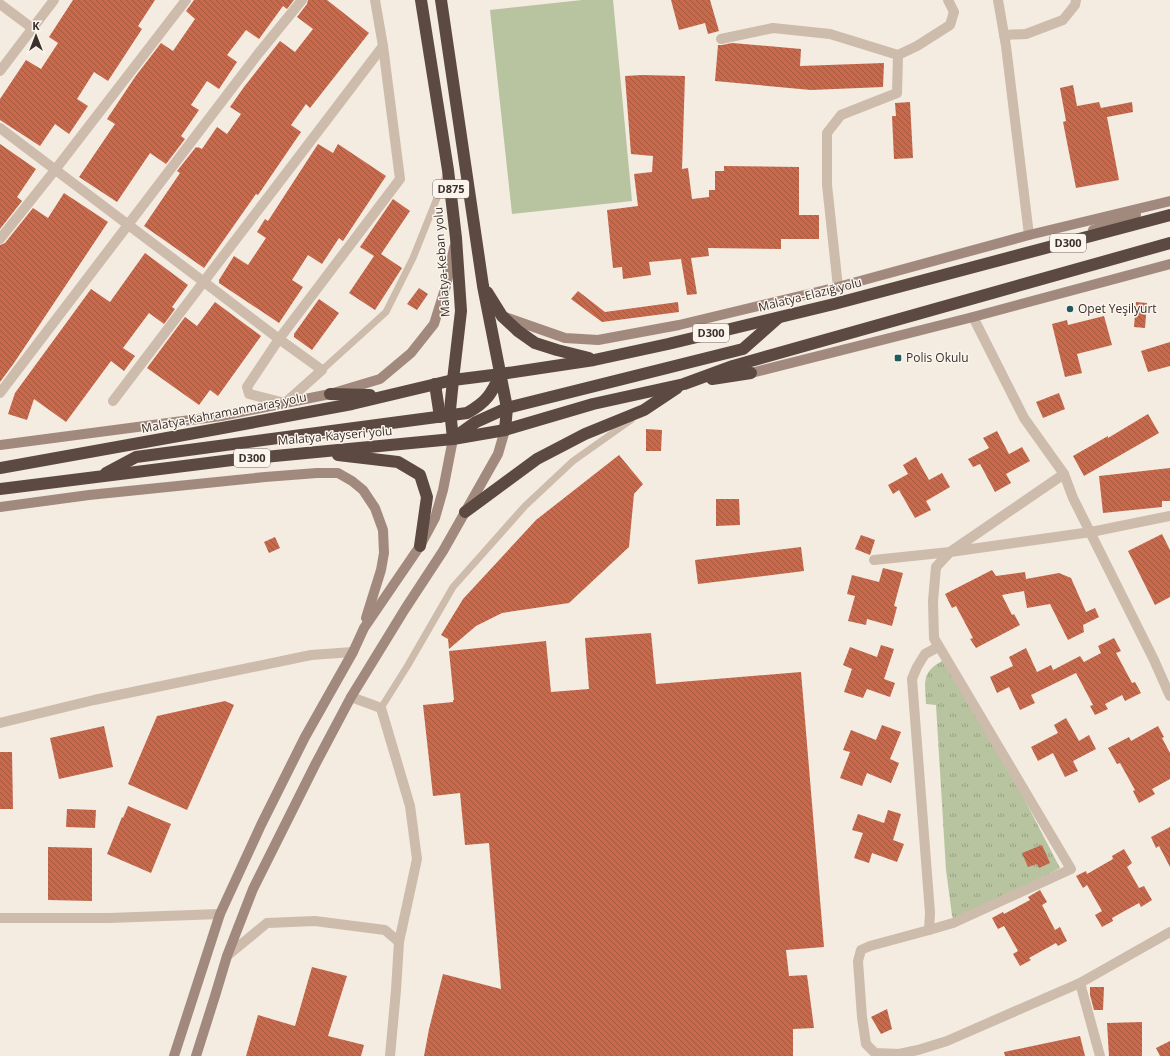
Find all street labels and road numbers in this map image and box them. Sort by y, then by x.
road number: D875 [433,180,469,198]
street label: Malatya-Keban yolu [429,206,454,318]
road number: D300 [1050,234,1086,252]
street label: Malatya-Elazığ yolu [756,273,863,316]
road number: D300 [693,324,729,342]
street label: Malatya-Kahramanmaraş yolu [140,388,308,437]
street label: Malatya-Kayseri yolu [277,422,393,449]
road number: D300 [234,449,270,467]

